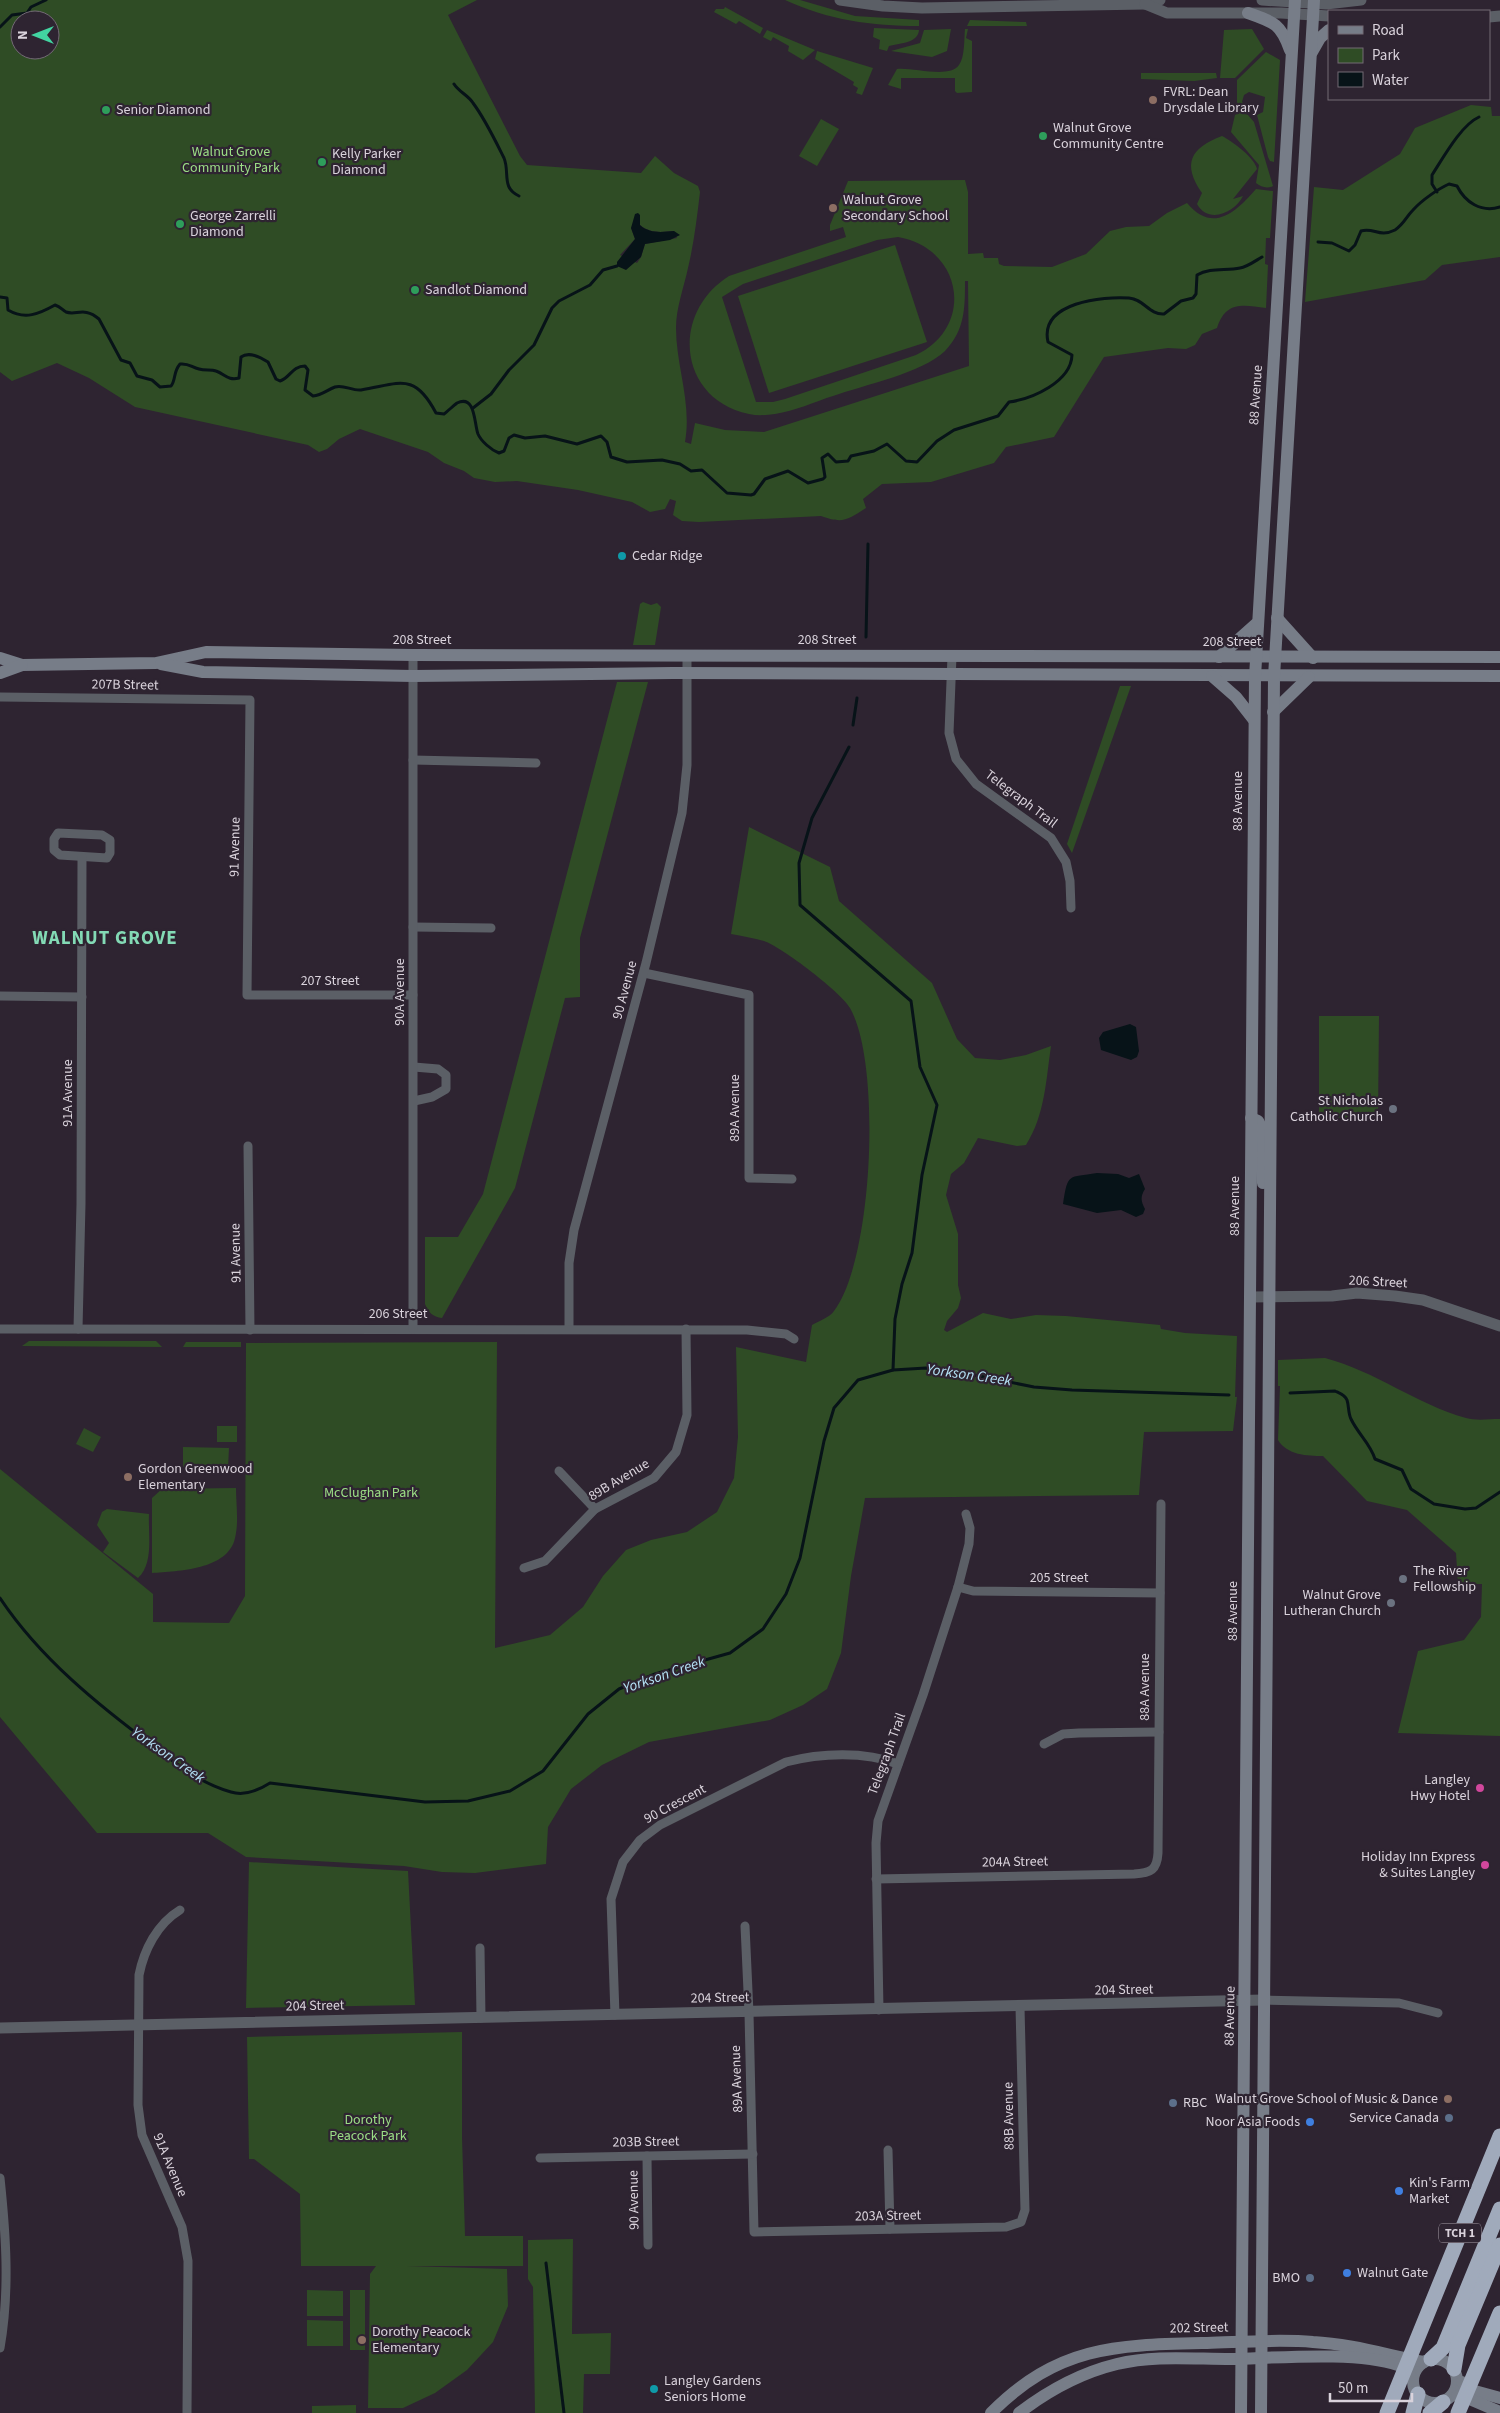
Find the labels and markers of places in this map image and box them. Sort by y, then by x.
place label: FVRL: Dean Drysdale Library [1163,82,1259,118]
marker: FVRL: Dean Drysdale Library [1147,94,1159,106]
place label: Senior Diamond [116,100,211,120]
marker: Senior Diamond [100,104,112,116]
place label: Walnut Grove Community Centre [1053,118,1164,154]
marker: Walnut Grove Community Centre [1037,130,1049,142]
place label: Kelly Parker Diamond [332,144,401,180]
marker: Kelly Parker Diamond [316,156,328,168]
place label: Walnut Grove Secondary School [843,190,949,226]
marker: Walnut Grove Secondary School [827,202,839,214]
place label: George Zarrelli Diamond [190,206,276,242]
marker: George Zarrelli Diamond [174,218,186,230]
place label: Sandlot Diamond [425,280,527,300]
marker: Sandlot Diamond [409,284,421,296]
place label: Cedar Ridge [632,546,702,566]
marker: Cedar Ridge [616,550,628,562]
place label: St Nicholas Catholic Church [1290,1091,1383,1127]
marker: St Nicholas Catholic Church [1387,1103,1399,1115]
place label: Gordon Greenwood Elementary [138,1459,253,1495]
marker: Gordon Greenwood Elementary [122,1471,134,1483]
place label: The River Fellowship [1413,1561,1476,1597]
marker: The River Fellowship [1397,1573,1409,1585]
place label: Walnut Grove Lutheran Church [1283,1585,1381,1621]
marker: Walnut Grove Lutheran Church [1385,1597,1397,1609]
place label: Langley Hwy Hotel [1410,1770,1470,1806]
marker: Langley Hwy Hotel [1474,1782,1486,1794]
place label: Holiday Inn Express & Suites Langley [1361,1847,1475,1883]
marker: Holiday Inn Express & Suites Langley [1479,1859,1491,1871]
place label: Walnut Grove School of Music & Dance [1215,2089,1438,2109]
place label: RBC [1183,2093,1207,2113]
marker: Walnut Grove School of Music & Dance [1442,2093,1454,2105]
marker: RBC [1167,2097,1179,2109]
place label: Service Canada [1349,2108,1439,2128]
place label: Noor Asia Foods [1205,2112,1300,2132]
marker: Service Canada [1443,2112,1455,2124]
marker: Noor Asia Foods [1304,2116,1316,2128]
place label: Kin's Farm Market [1409,2173,1470,2209]
marker: Kin's Farm Market [1393,2185,1405,2197]
place label: Walnut Gate [1357,2263,1428,2283]
marker: Walnut Gate [1341,2267,1353,2279]
place label: BMO [1272,2268,1300,2288]
marker: BMO [1304,2272,1316,2284]
place label: Dorothy Peacock Elementary [372,2322,470,2358]
marker: Dorothy Peacock Elementary [356,2334,368,2346]
place label: Langley Gardens Seniors Home [664,2371,761,2407]
marker: Langley Gardens Seniors Home [648,2383,660,2395]

